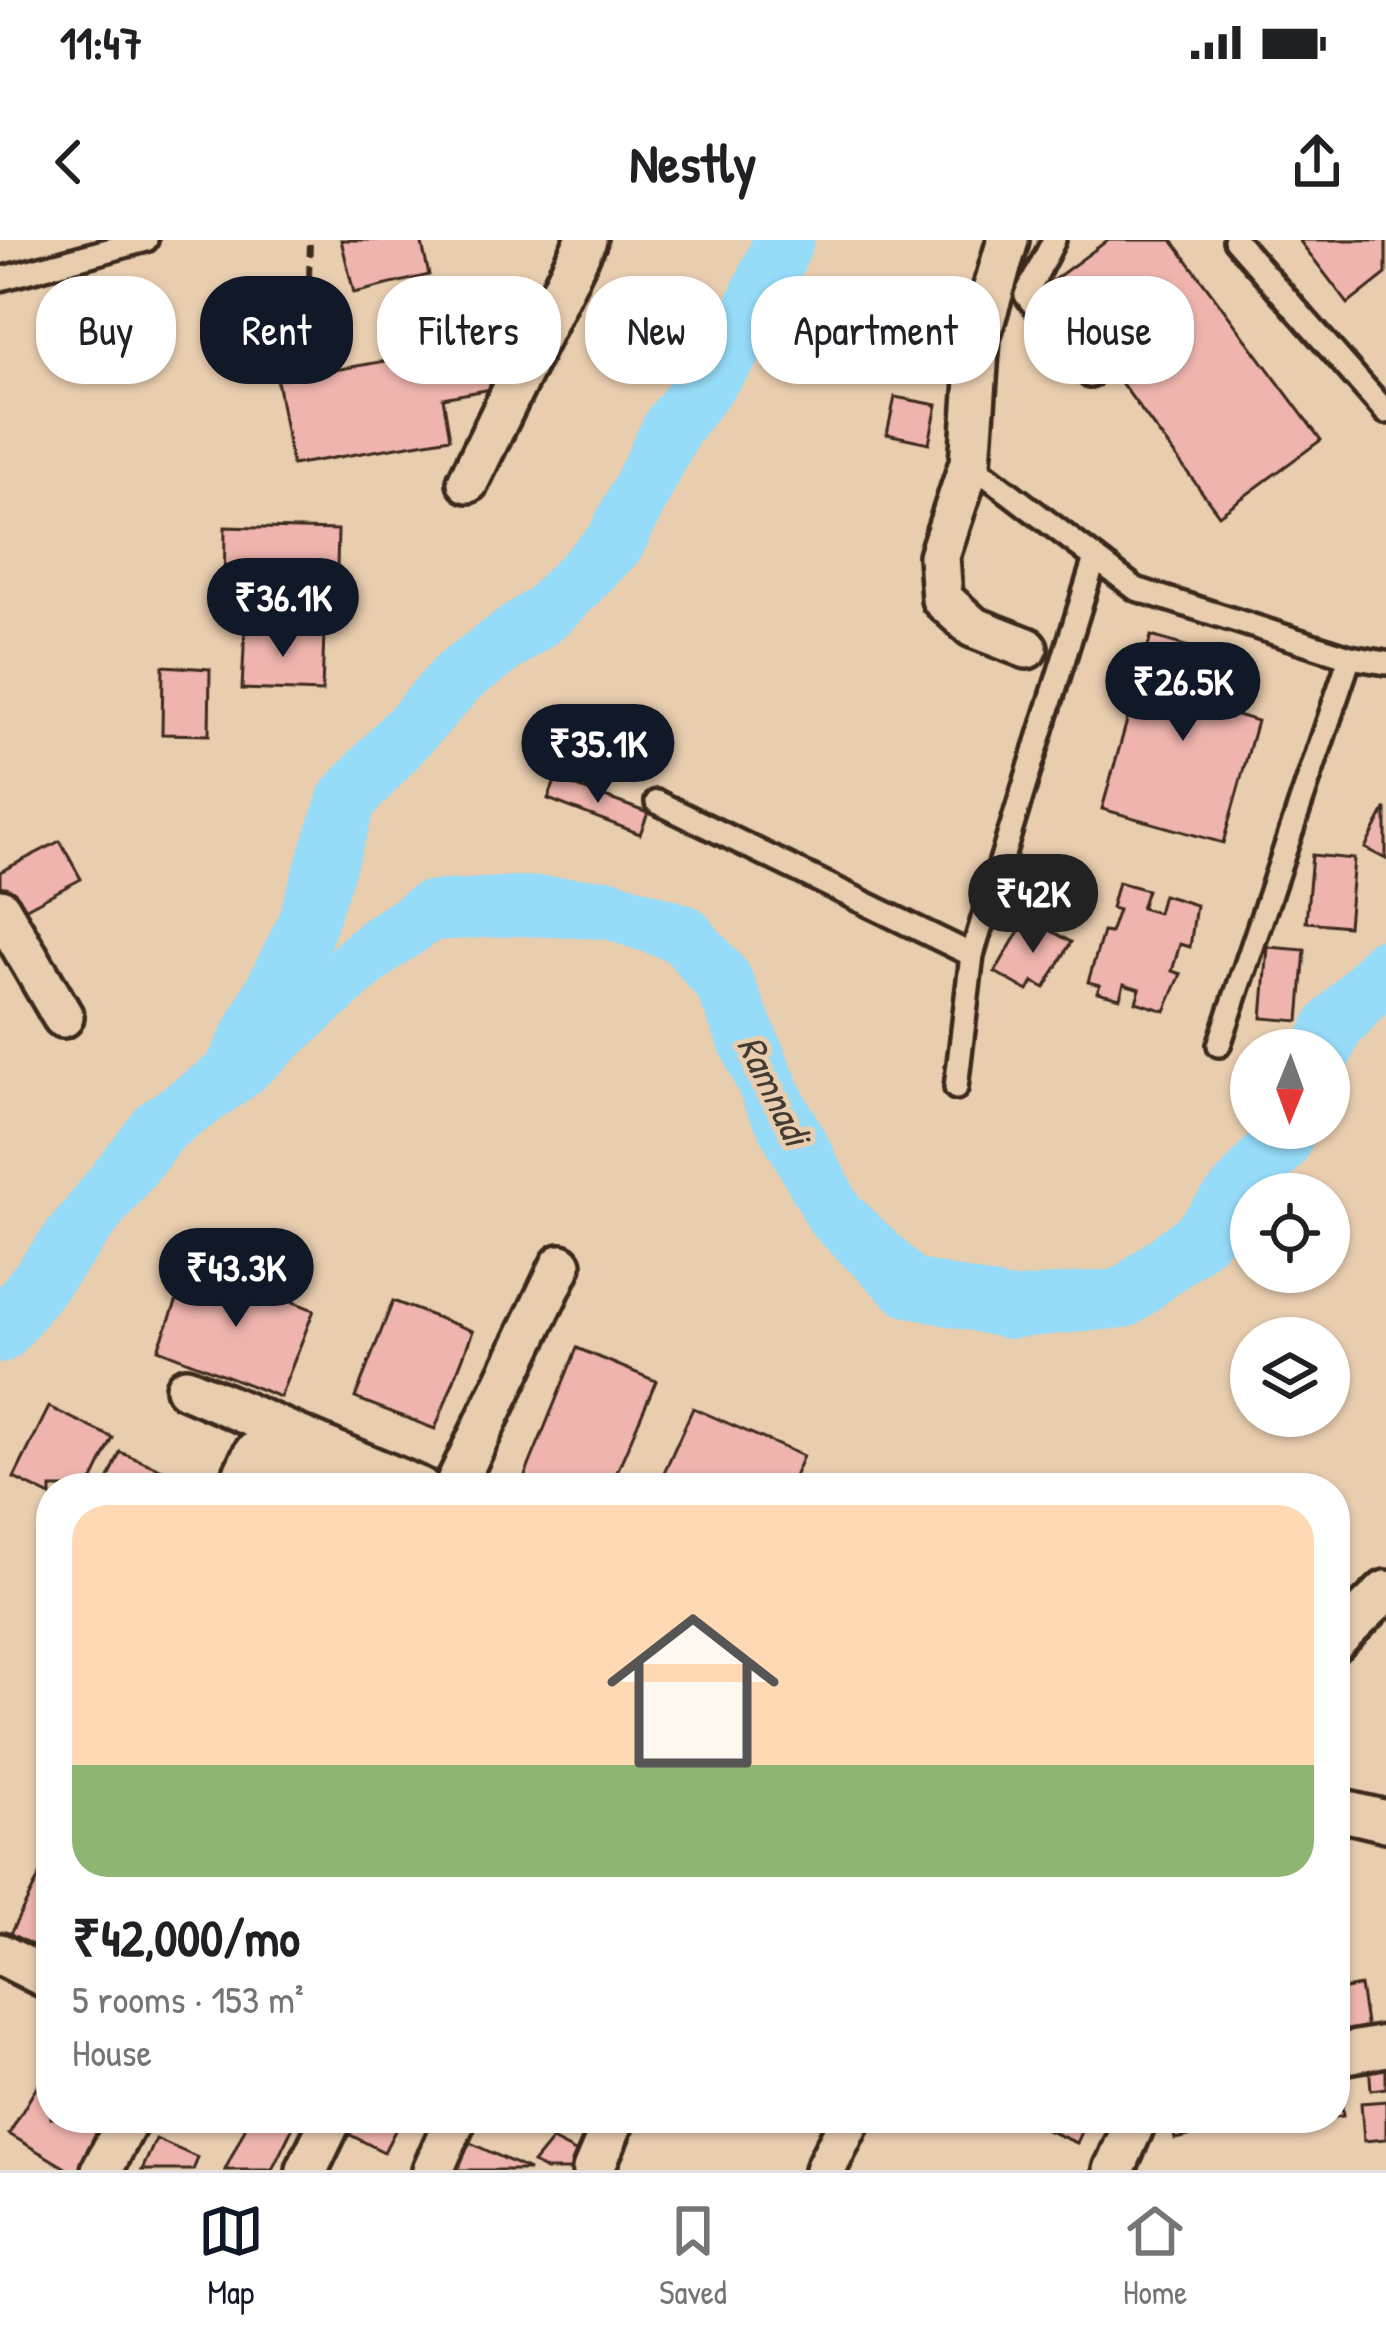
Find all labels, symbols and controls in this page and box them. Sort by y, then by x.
text: 11:47 [60,12,142,73]
text: Nestly [630,126,756,199]
icon: back [36,129,102,195]
icon: share [1284,129,1350,195]
chip: Buy [36,276,176,384]
chip: Rent [200,276,353,384]
chip: Filters [377,276,561,384]
chip: New [585,276,727,384]
chip: Apartment [751,276,1000,384]
chip: House [1024,276,1194,384]
pin: ₹36.1K [185,558,381,660]
text: ₹36.1K [234,570,332,623]
pin: ₹26.5K [1085,642,1281,744]
text: ₹26.5K [1132,654,1234,707]
pin: ₹35.1K [500,704,696,806]
text: ₹35.1K [548,716,648,769]
pin: ₹42K [962,854,1104,956]
text: ₹42K [995,866,1071,919]
water label: Ramnadi [726,1026,826,1157]
north arrow [1230,1029,1350,1149]
map controls [1230,1029,1350,1437]
button: locate [1230,1173,1350,1293]
pin: ₹43.3K [138,1228,334,1330]
text: ₹43.3K [186,1240,286,1293]
button: layers [1230,1317,1350,1437]
icon: home [585,1583,801,1799]
text: ₹42,000/mo [72,1903,300,1972]
text: 5 rooms · 153 m² [72,1972,304,2025]
text: House [72,2025,152,2078]
tab: Map [198,2198,264,2314]
tab: Saved [659,2198,727,2314]
tab: Home [1122,2198,1188,2314]

